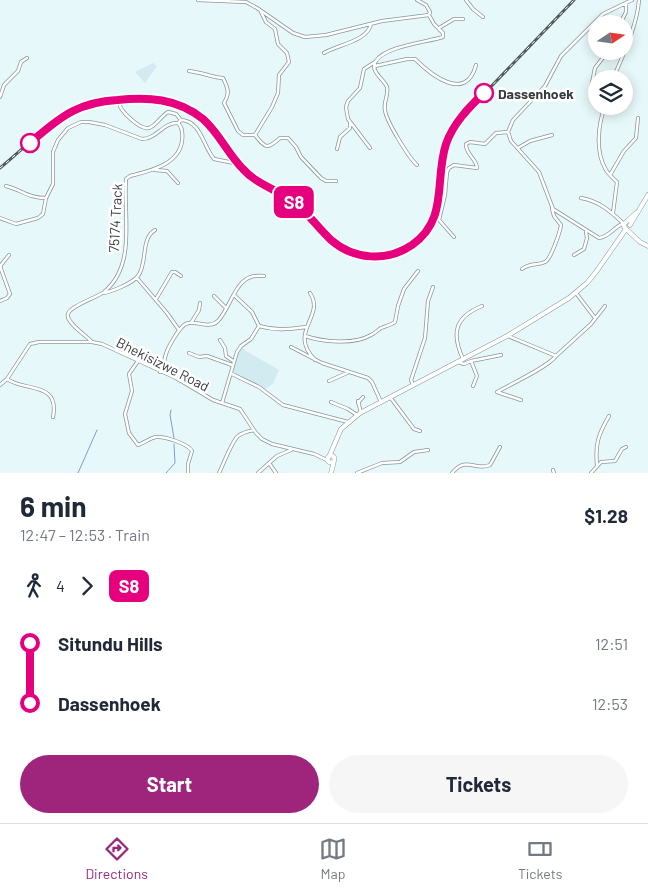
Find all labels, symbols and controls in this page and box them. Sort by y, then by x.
north arrow [588,15,632,60]
map controls [588,15,633,115]
button: layers [588,70,633,115]
marker: Dassenhoek [474,83,494,103]
place label: Dassenhoek [498,85,574,102]
unlabelled marker [20,133,40,153]
street label: 75174 Track [105,183,125,253]
line badge: S8 [272,186,316,218]
text: S8 [284,191,304,213]
street label: Bhekisizwe Road [114,333,212,395]
text: 6 min [20,489,86,523]
text: $1.28 [584,504,628,527]
text: 12:47 – 12:53 · Train [20,525,150,544]
icon: walk [20,572,48,600]
icon: forward [73,572,101,600]
text: S8 [119,575,139,597]
text: 4 [56,576,65,595]
text: Situndu Hills [58,632,163,655]
text: 12:51 [595,634,628,653]
text: Dassenhoek [58,692,161,715]
text: 12:53 [592,694,628,713]
button: Start [20,755,319,813]
button: Tickets [329,755,628,813]
tab: Directions [85,835,148,882]
tab: Map [319,835,347,882]
tab: Tickets [518,835,563,882]

